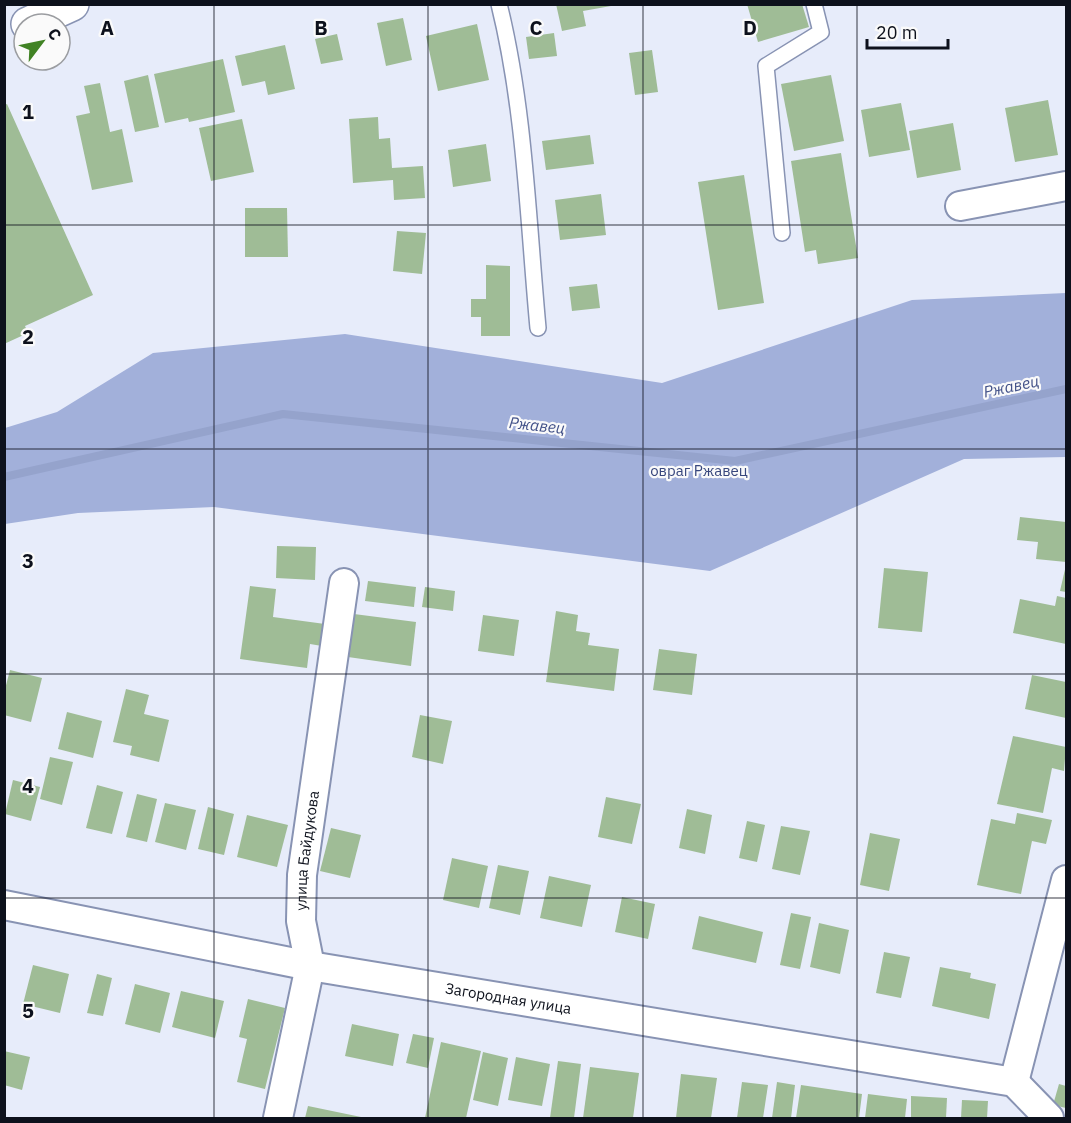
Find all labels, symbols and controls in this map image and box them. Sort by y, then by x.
north arrow [12,12,72,72]
scale bar [867,12,948,50]
text: A [100,14,114,41]
text: B [314,14,328,41]
text: C [529,14,543,41]
text: D [743,14,757,41]
text: 20 m [876,21,918,44]
text: С [43,24,66,44]
text: 1 [22,98,34,125]
text: 2 [22,323,34,350]
water label: Ржавец [981,370,1041,402]
water label: Ржавец [508,412,566,438]
park label: овраг Ржавец [650,461,748,480]
text: 3 [22,547,34,574]
text: 4 [22,772,34,799]
street label: улица Байдукова [291,789,323,911]
street label: Загородная улица [444,978,573,1018]
text: 5 [22,997,34,1024]

